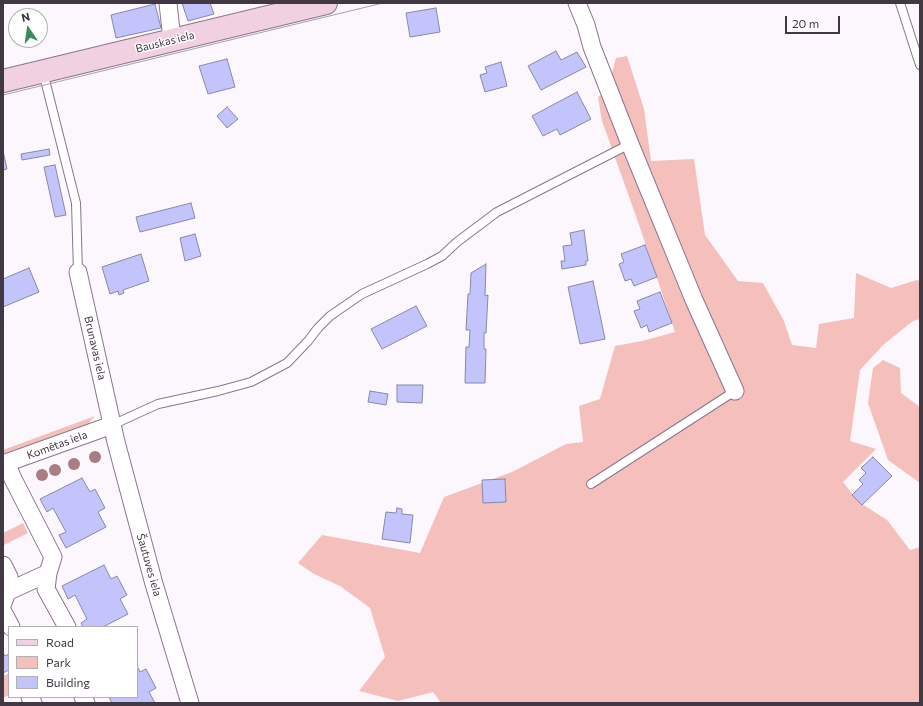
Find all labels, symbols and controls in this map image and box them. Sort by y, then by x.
north arrow [8,8,48,48]
scale bar [787,8,842,34]
text: N [20,10,31,24]
text: 20 m [792,16,819,30]
street label: Bauskas iela [134,28,196,56]
street label: Brunavas iela [81,315,109,381]
street label: Komētas iela [25,428,89,462]
street label: Šautuves iela [134,532,164,598]
legend [8,626,138,698]
text: Road [46,635,74,649]
text: Park [46,655,71,669]
text: Building [46,675,90,689]

